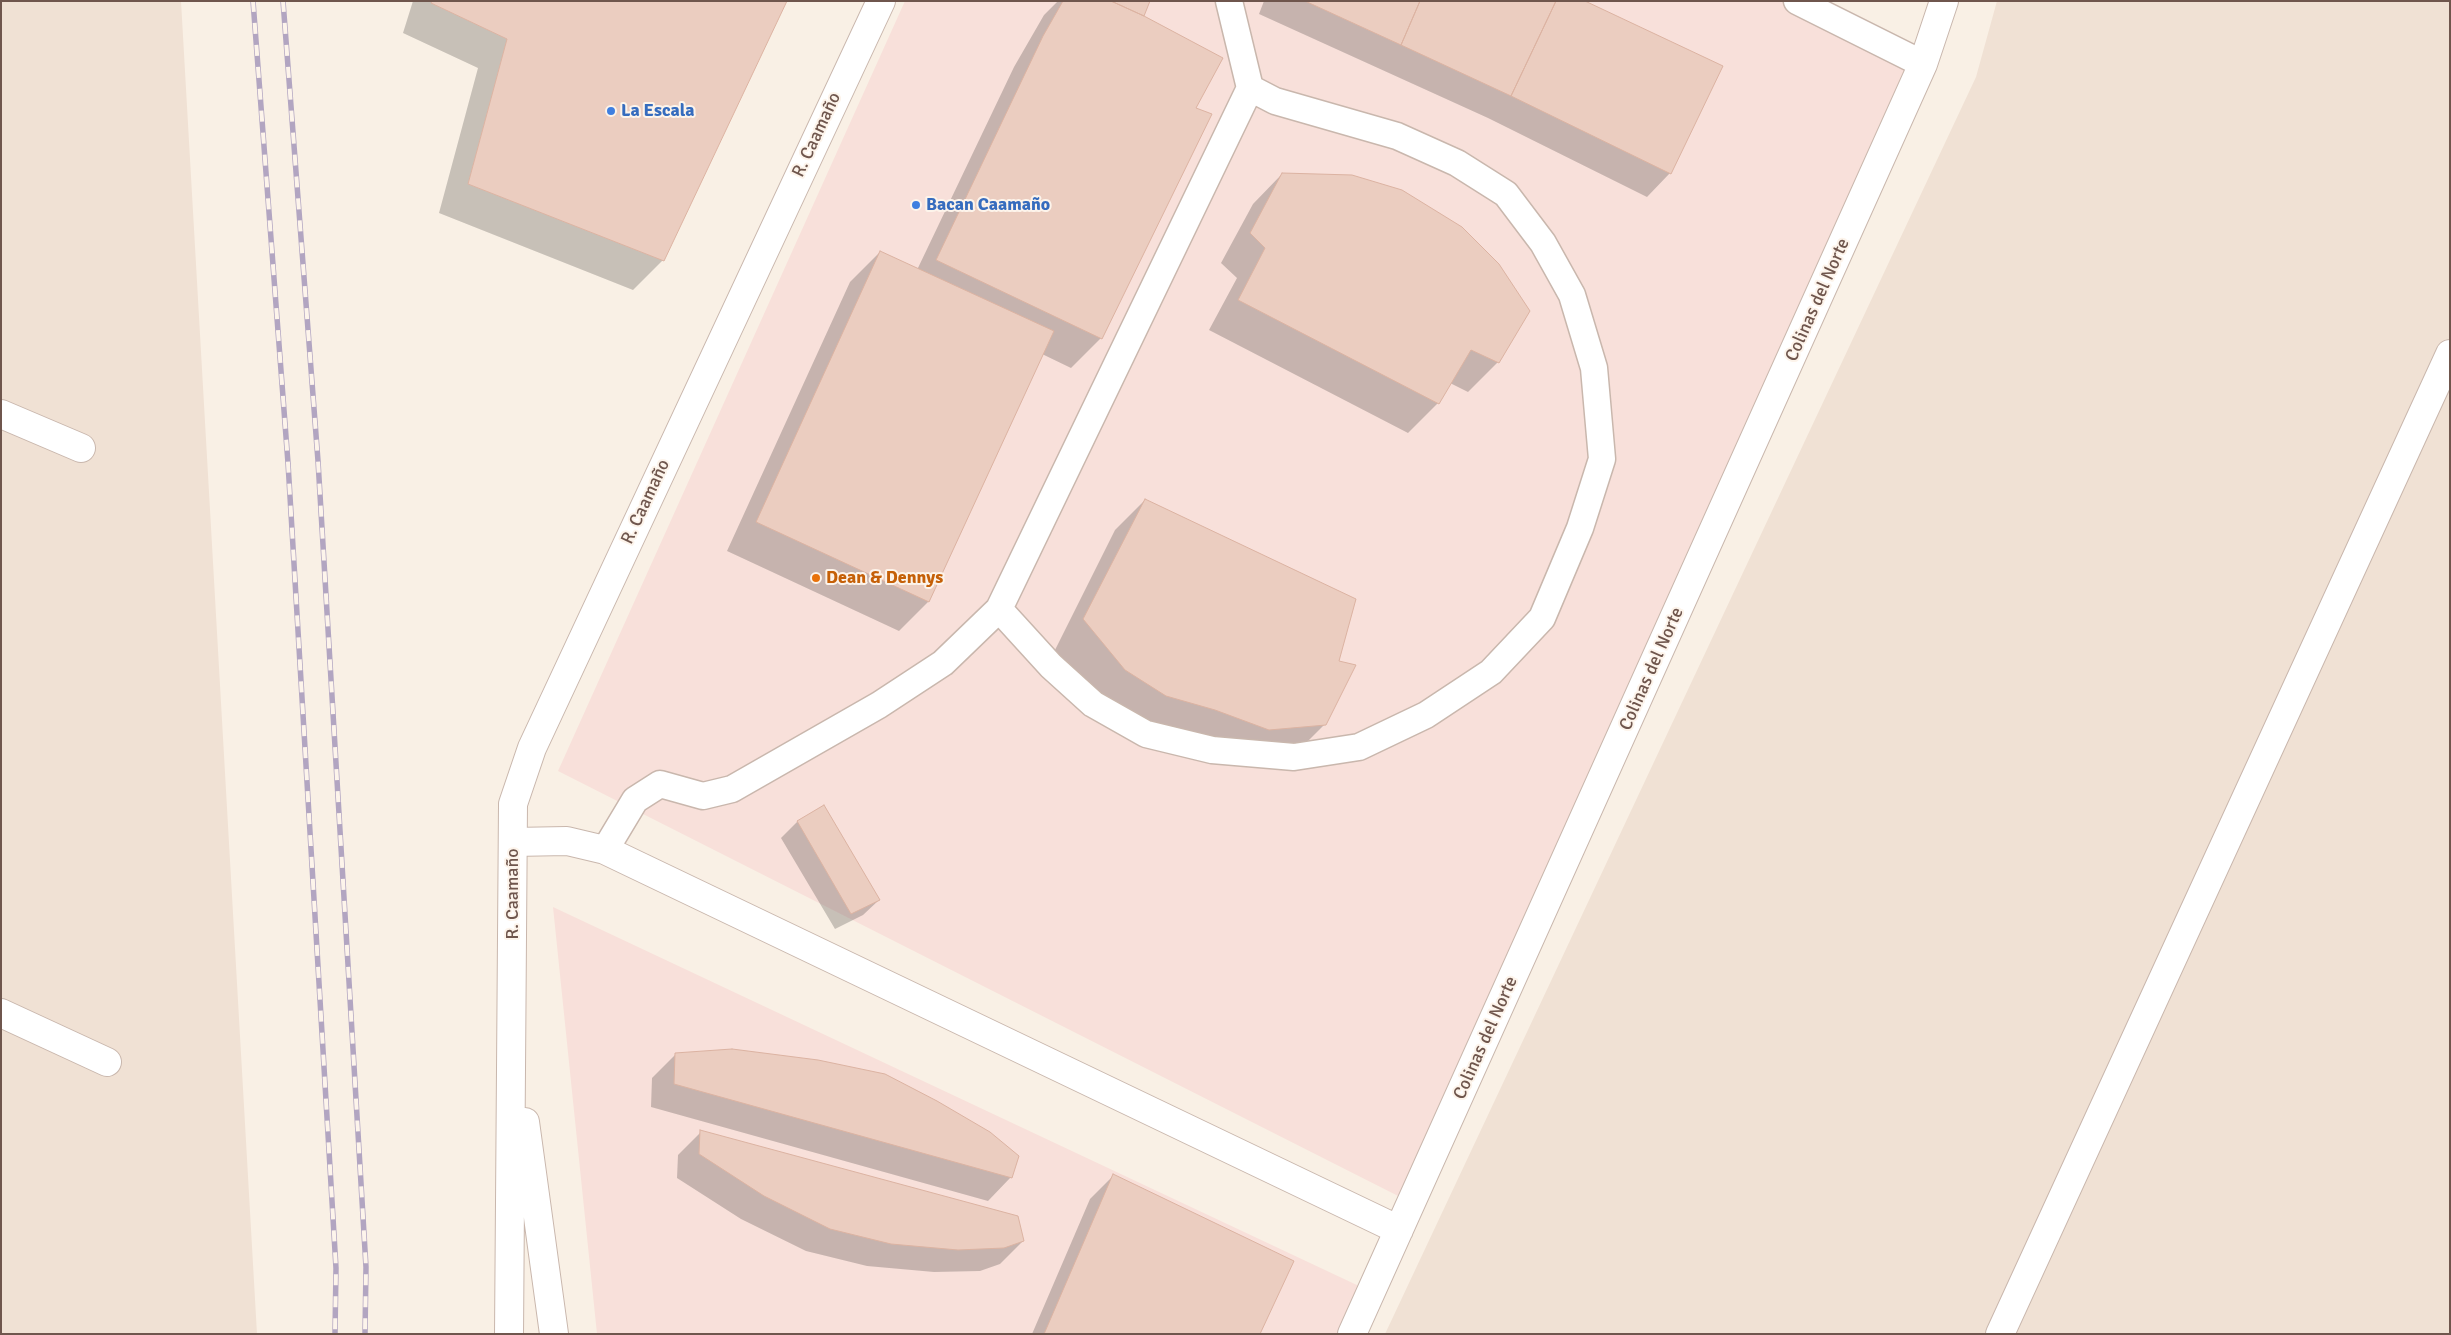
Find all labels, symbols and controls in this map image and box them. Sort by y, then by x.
street label: R. Caamaño [788,89,846,181]
place label: La Escala [621,100,695,122]
marker: La Escala [605,105,617,117]
place label: Bacan Caamaño [926,194,1050,216]
marker: Bacan Caamaño [910,199,922,211]
street label: Colinas del Norte [1781,235,1855,365]
street label: R. Caamaño [617,456,675,548]
place label: Dean & Dennys [826,567,943,589]
marker: Dean & Dennys [810,572,822,584]
street label: Colinas del Norte [1615,604,1689,734]
street label: R. Caamaño [502,848,524,940]
street label: Colinas del Norte [1449,973,1523,1103]

